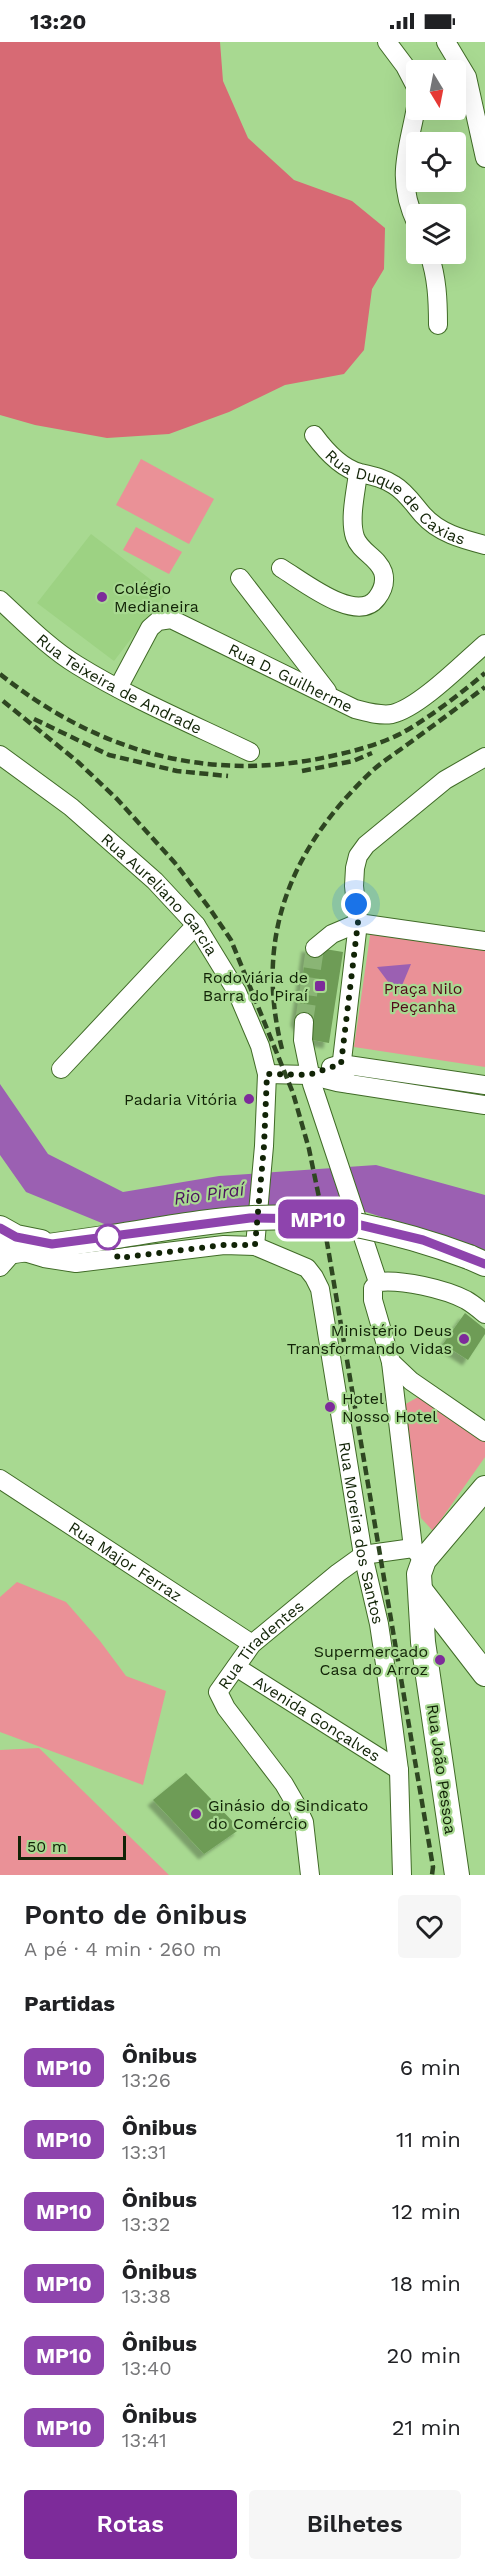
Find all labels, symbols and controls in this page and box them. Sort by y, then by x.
text: 13:20 [30,9,86,34]
north arrow [406,60,466,120]
map controls [406,60,466,264]
button: locate [406,132,466,192]
button: layers [406,204,466,264]
street label: Rua Duque de Caxias [321,446,468,549]
place label: Colégio Medianeira [114,579,199,616]
marker: Colégio Medianeira [95,590,109,604]
street label: Rua Teixeira de Andrade [33,630,205,738]
street label: Rua D. Guilherme [225,640,356,716]
street label: Rua Aureliano Garcia [97,829,221,959]
your location [341,889,371,919]
place label: Rodoviária de Barra do Piraí [203,968,308,1005]
marker: Rodoviária de Barra do Piraí [313,979,327,993]
park label: Praça Nilo Peçanha [384,979,462,1016]
place label: Padaria Vitória [124,1090,237,1109]
marker: Padaria Vitória [242,1092,256,1106]
water label: Rio Piraí [172,1178,248,1209]
line badge: MP10 [276,1200,360,1238]
text: MP10 [290,1207,346,1232]
unlabelled marker [95,1224,121,1250]
place label: Ministério Deus Transformando Vidas [287,1321,452,1358]
marker: Ministério Deus Transformando Vidas [457,1332,471,1346]
place label: Hotel Nosso Hotel [342,1389,437,1426]
marker: Hotel Nosso Hotel [323,1400,337,1414]
street label: Rua Moreira dos Santos [335,1440,388,1626]
street label: Rua Major Ferraz [65,1518,185,1605]
street label: Rua Tiradentes [214,1597,307,1693]
place label: Supermercado Casa do Arroz [314,1642,428,1679]
marker: Supermercado Casa do Arroz [433,1653,447,1667]
street label: Avenida Gonçalves [250,1672,384,1766]
street label: Rua João Pessoa [423,1703,460,1835]
place label: Ginásio do Sindicato do Comércio [208,1796,368,1833]
marker: Ginásio do Sindicato do Comércio [189,1807,203,1821]
scale bar [18,1833,126,1860]
text: 50 m [27,1837,67,1856]
button: heart [398,1895,461,1958]
text: Ponto de ônibus [24,1898,247,1931]
text: A pé · 4 min · 260 m [24,1937,222,1961]
text: Partidas [24,1991,115,2016]
text: Ônibus [122,2043,197,2068]
text: MP10 [36,2055,92,2080]
text: 6 min [400,2055,461,2080]
text: 13:26 [122,2068,171,2092]
text: Ônibus [122,2115,197,2140]
text: MP10 [36,2127,92,2152]
text: 11 min [396,2127,461,2152]
text: 13:31 [122,2140,167,2164]
text: Ônibus [122,2187,197,2212]
text: MP10 [36,2199,92,2224]
text: 12 min [392,2199,461,2224]
text: 13:32 [122,2212,170,2236]
text: Ônibus [122,2259,197,2284]
text: MP10 [36,2271,92,2296]
text: 18 min [391,2271,461,2296]
text: 13:38 [122,2284,171,2308]
text: Ônibus [122,2331,197,2356]
text: MP10 [36,2343,92,2368]
text: 20 min [387,2343,461,2368]
text: 13:40 [122,2356,172,2380]
text: Ônibus [122,2403,197,2428]
text: MP10 [36,2415,92,2440]
text: 21 min [392,2415,461,2440]
text: 13:41 [122,2428,167,2452]
button: Rotas [24,2490,237,2559]
button: Bilhetes [249,2490,461,2559]

